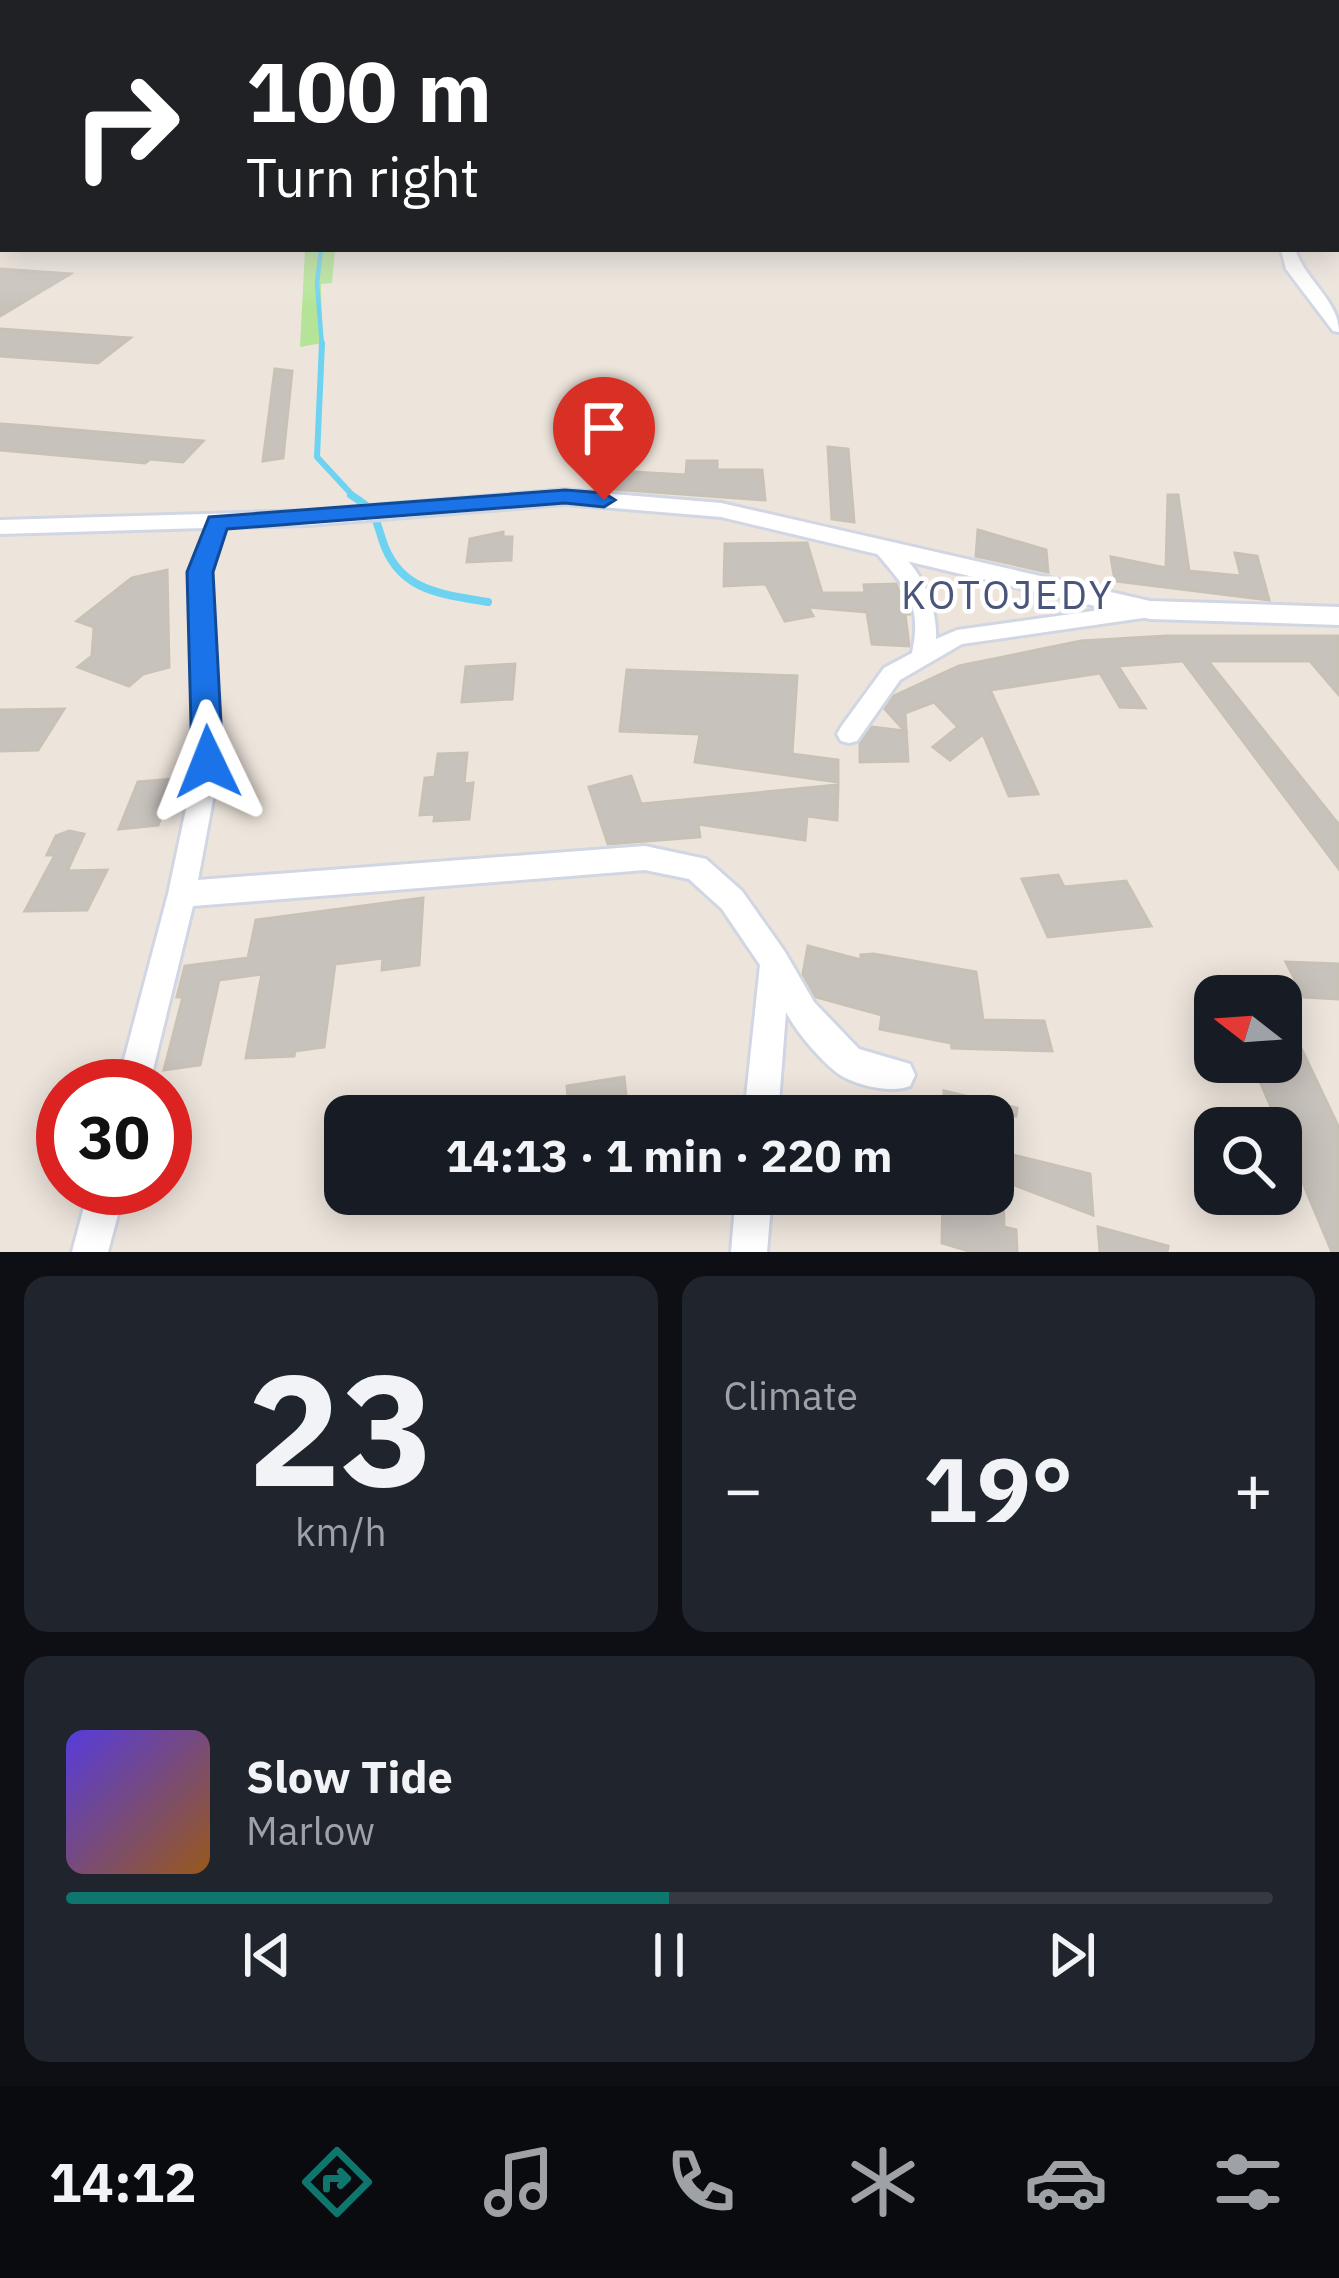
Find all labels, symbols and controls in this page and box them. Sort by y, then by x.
text: 100 m [246,36,492,145]
icon: right [48,48,204,204]
text: Turn right [246,142,480,212]
pin [553,377,655,500]
icon: arrive [571,395,637,461]
district label: KOTOJEDY [901,569,1115,620]
position arrow [145,699,271,825]
north arrow [1194,975,1302,1083]
map controls [1194,975,1302,1215]
speed limit sign: 30 [36,1059,192,1215]
button: search [1194,1107,1302,1215]
text: 14:13 · 1 min · 220 m [446,1126,892,1184]
text: 23 [247,1326,434,1529]
text: Climate [724,1370,858,1421]
text: 19° [923,1430,1073,1547]
text: − [724,1445,763,1531]
text: + [1233,1445,1273,1531]
text: km/h [295,1506,387,1557]
text: Slow Tide [246,1747,453,1805]
text: Marlow [246,1805,375,1856]
icon: previous [234,1922,300,1988]
icon: pause [636,1922,702,1988]
icon: next [1039,1922,1105,1988]
icon: directions [295,2140,379,2224]
icon: music [477,2140,561,2224]
icon: phone [659,2140,743,2224]
icon: climate [841,2140,925,2224]
icon: car [1024,2140,1108,2224]
icon: filters [1206,2140,1290,2224]
text: 14:12 [49,2147,197,2217]

